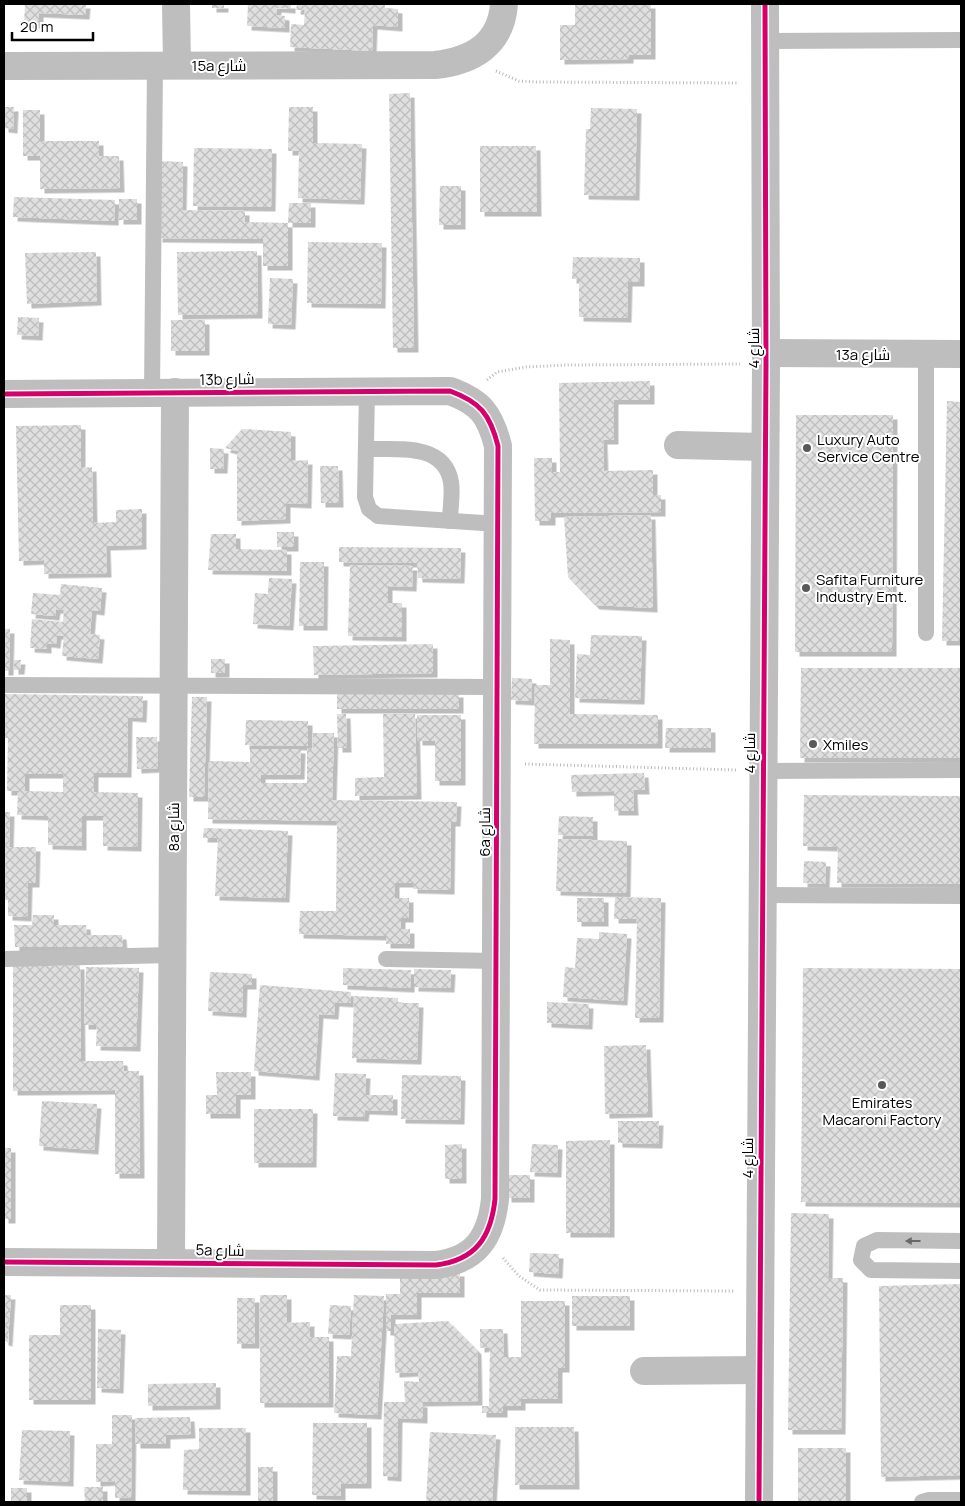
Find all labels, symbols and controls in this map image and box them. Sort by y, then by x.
scale bar [12,10,94,42]
text: 20 m [20,16,53,37]
street label: 15a شارع [192,55,246,77]
street label: شارع 4 [743,328,765,368]
street label: 13a شارع [836,344,890,366]
street label: 13b شارع [199,368,255,391]
place label: Luxury Auto Service Centre [817,429,920,467]
marker: Luxury Auto Service Centre [801,442,813,454]
place label: Safita Furniture Industry Emt. [816,569,923,607]
marker: Safita Furniture Industry Emt. [800,582,812,594]
street label: شارع 4 [739,733,761,773]
place label: Xmiles [823,734,869,755]
marker: Xmiles [807,738,819,750]
street label: 8a شارع [163,802,185,852]
street label: 6a شارع [474,807,496,857]
marker: Emirates Macaroni Factory [876,1079,888,1091]
place label: Emirates Macaroni Factory [823,1092,941,1130]
street label: شارع 4 [737,1138,759,1178]
one-way arrow [904,1237,920,1245]
street label: 5a شارع [195,1239,245,1262]

